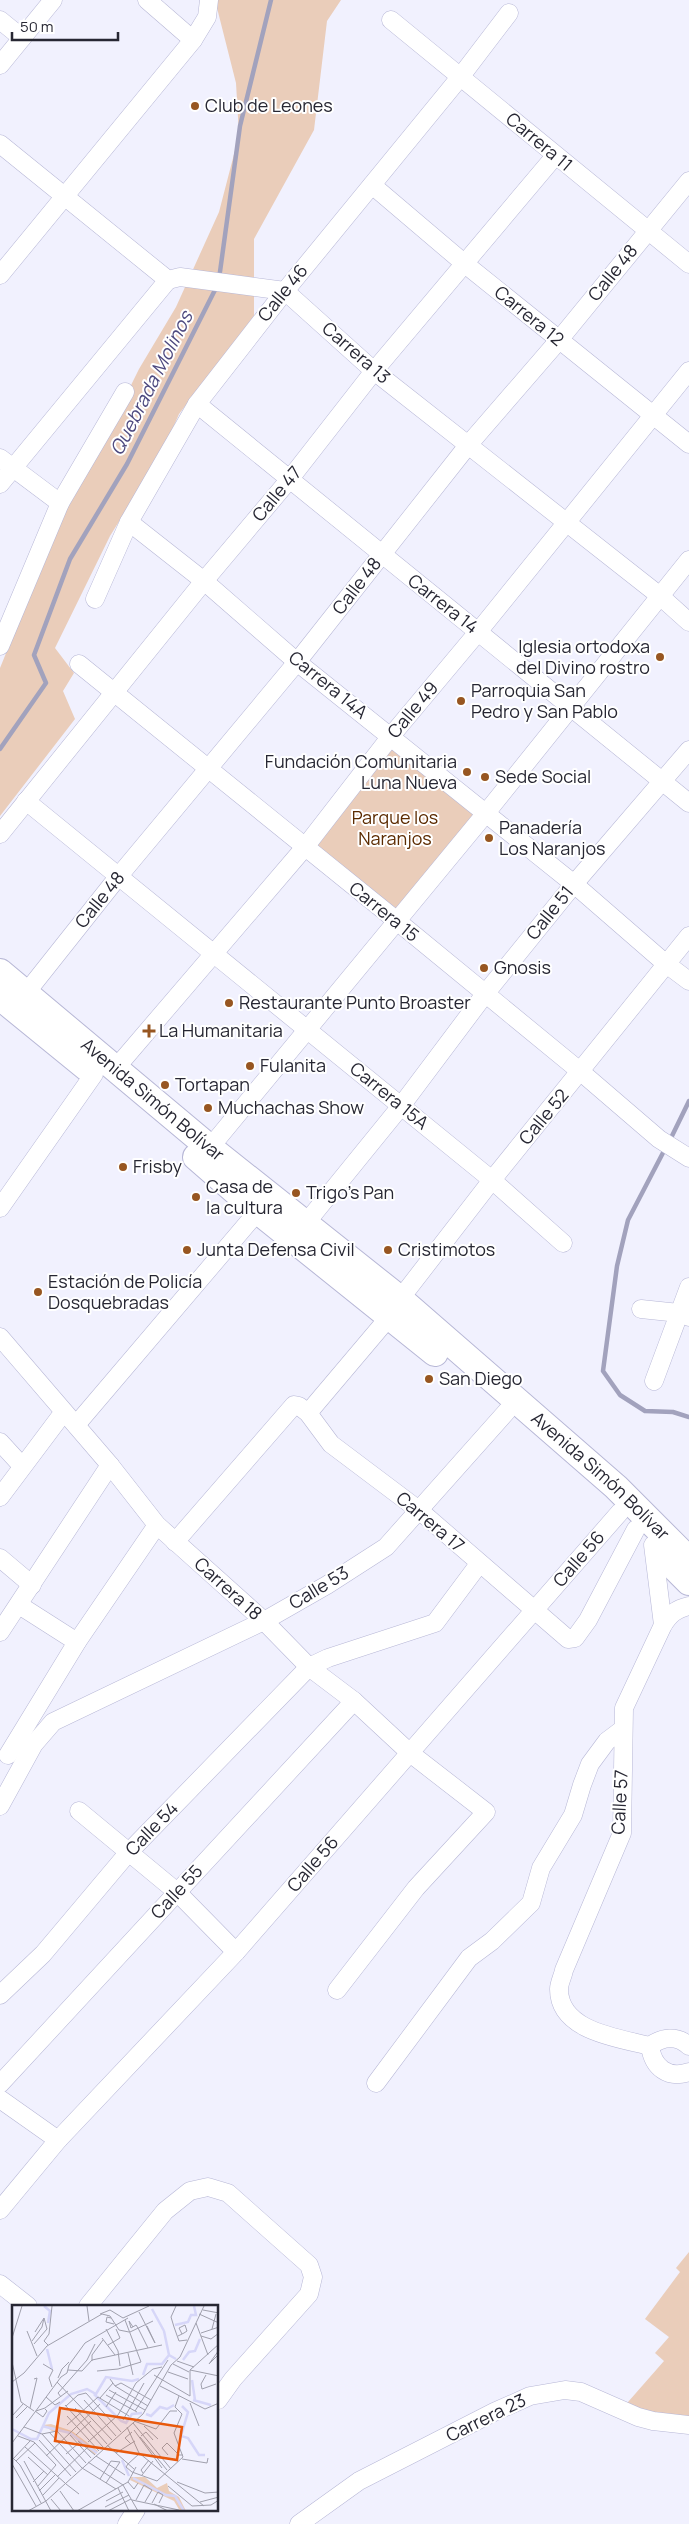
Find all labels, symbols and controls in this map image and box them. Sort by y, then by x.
scale bar [12,10,119,42]
text: 50 m [20,16,54,37]
place label: Club de Leones [205,93,333,117]
marker: Club de Leones [189,100,201,112]
street label: Carrera 11 [501,106,578,176]
street label: Calle 48 [582,239,642,306]
street label: Calle 46 [252,259,313,326]
street label: Carrera 12 [490,280,570,351]
water label: Quebrada Molinos [103,305,199,459]
street label: Carrera 13 [317,316,396,388]
street label: Calle 47 [246,461,306,526]
street label: Calle 48 [326,552,386,619]
street label: Carrera 14 [403,568,484,638]
place label: Iglesia ortodoxa del Divino rostro [516,634,650,679]
street label: Carrera 14A [284,645,374,724]
marker: Iglesia ortodoxa del Divino rostro [654,651,666,663]
street label: Calle 49 [382,676,443,743]
place label: Parroquia San Pedro y San Pablo [471,678,618,723]
marker: Parroquia San Pedro y San Pablo [455,695,467,707]
place label: Fundación Comunitaria Luna Nueva [265,749,457,794]
place label: Sede Social [495,764,591,788]
marker: Fundación Comunitaria Luna Nueva [461,766,473,778]
marker: Sede Social [479,771,491,783]
park label: Parque los Naranjos [352,805,438,850]
place label: Panadería Los Naranjos [499,815,605,860]
marker: Panadería Los Naranjos [483,832,495,844]
street label: Calle 48 [69,866,129,933]
street label: Carrera 15 [345,876,425,947]
street label: Calle 51 [520,880,578,944]
place label: Gnosis [494,955,551,979]
marker: Gnosis [478,962,490,974]
place label: Restaurante Punto Broaster [239,990,471,1014]
marker: Restaurante Punto Broaster [223,997,235,1009]
place label: La Humanitaria [159,1018,283,1042]
marker: La Humanitaria [143,1025,155,1037]
street label: Avenida Simón Bolívar [77,1032,230,1166]
place label: Fulanita [260,1053,326,1077]
street label: Carrera 15A [345,1056,434,1135]
marker: Fulanita [244,1060,256,1072]
place label: Tortapan [175,1072,250,1096]
marker: Tortapan [159,1079,171,1091]
street label: Calle 52 [513,1084,573,1149]
place label: Muchachas Show [218,1095,364,1119]
marker: Muchachas Show [202,1102,214,1114]
place label: Frisby [133,1154,182,1178]
marker: Frisby [117,1161,129,1173]
place label: Casa de la cultura [206,1174,283,1219]
place label: Trigo's Pan [306,1180,394,1204]
marker: Trigo's Pan [290,1187,302,1199]
marker: Casa de la cultura [190,1191,202,1203]
place label: Junta Defensa Civil [197,1237,355,1261]
place label: Cristimotos [398,1237,495,1261]
marker: Junta Defensa Civil [181,1244,193,1256]
marker: Cristimotos [382,1244,394,1256]
place label: Estación de Policía Dosquebradas [48,1269,202,1314]
marker: Estación de Policía Dosquebradas [32,1286,44,1298]
place label: San Diego [439,1366,523,1390]
marker: San Diego [423,1373,435,1385]
street label: Avenida Simón Bolívar [527,1406,676,1545]
street label: Carrera 17 [392,1486,470,1557]
street label: Calle 56 [547,1525,609,1591]
street label: Carrera 18 [190,1551,268,1625]
street label: Calle 53 [284,1560,353,1614]
street label: Calle 57 [605,1769,633,1835]
street label: Calle 54 [120,1796,183,1861]
street label: Calle 56 [281,1830,343,1896]
street label: Calle 55 [145,1859,208,1924]
inset map [12,2305,219,2512]
street label: Carrera 23 [442,2387,530,2447]

